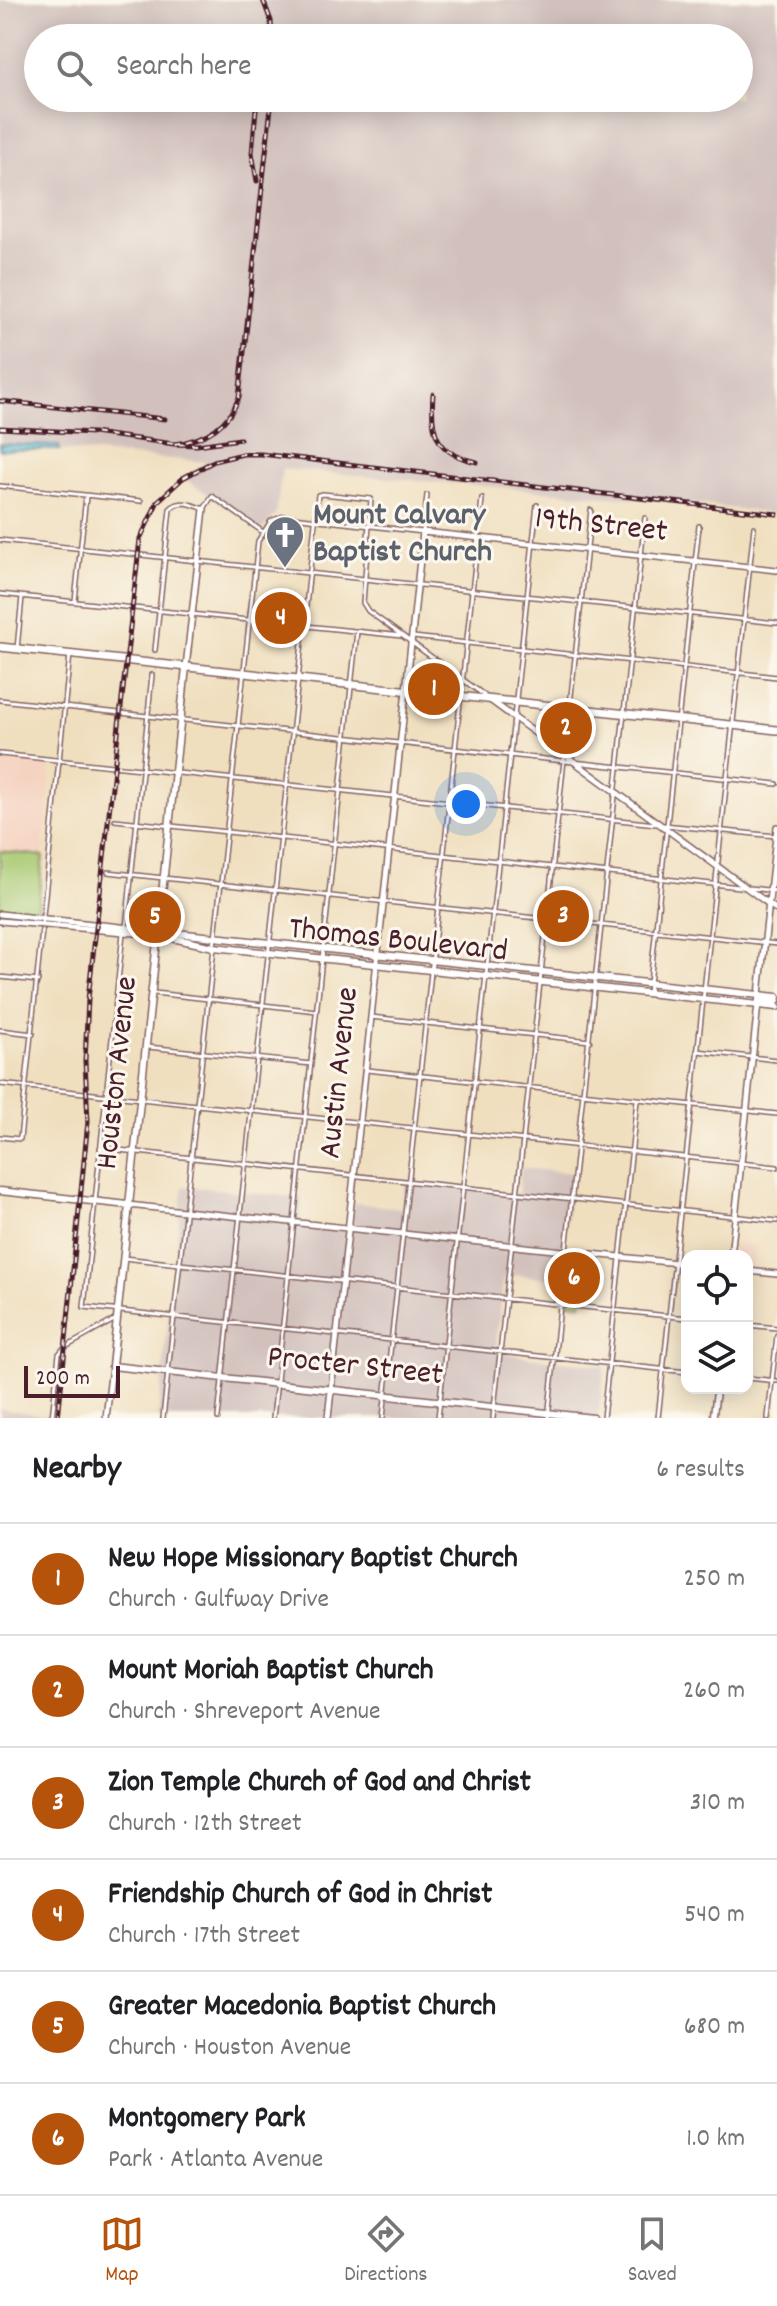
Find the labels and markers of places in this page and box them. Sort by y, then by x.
place label: Mount Calvary Baptist Church [313,494,492,577]
church icon: Mount Calvary Baptist Church [264,514,306,569]
pin: 4 [255,588,307,648]
pin: 1 [408,659,460,719]
pin: 2 [540,698,592,758]
pin: 3 [537,886,589,946]
pin: 5 [129,887,181,947]
pin: 6 [548,1248,600,1308]

